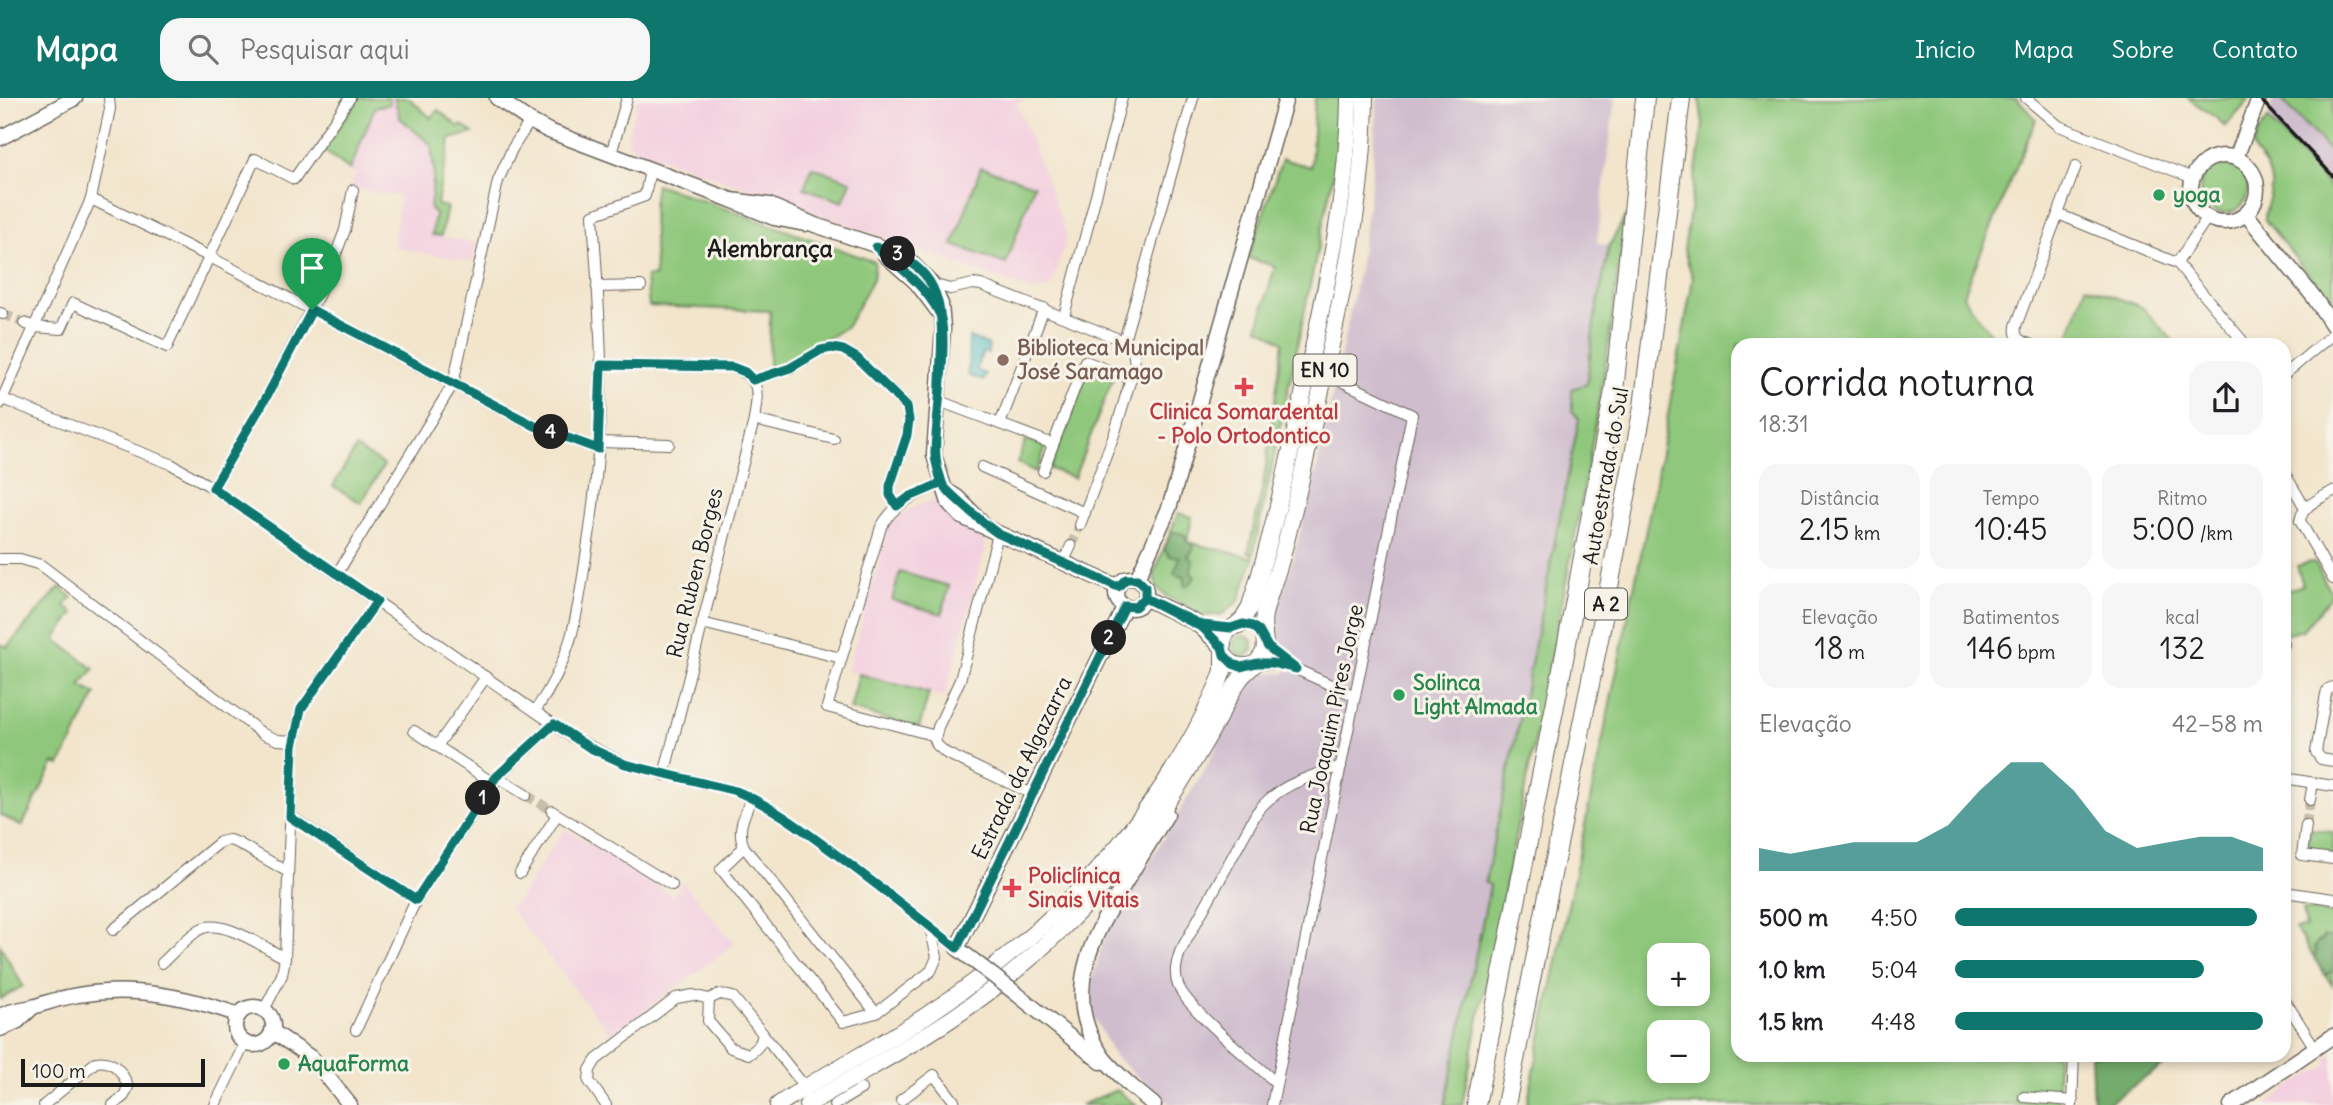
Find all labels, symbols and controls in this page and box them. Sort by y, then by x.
search box [160,18,650,81]
text: Mapa [35,28,118,70]
icon: search [184,30,222,68]
text: Pesquisar aqui [240,33,410,66]
text: Início [1915,34,1975,64]
text: Mapa [2013,34,2074,64]
text: Sobre [2112,34,2174,64]
text: Contato [2212,34,2298,64]
place label: yoga [2173,181,2220,208]
marker: yoga [2151,187,2167,203]
district label: Alembrança [707,234,833,263]
pin: 3 [880,236,916,272]
pin [282,238,342,310]
text: 3 [892,241,903,265]
icon: arrive [293,249,331,287]
place label: Biblioteca Municipal José Saramago [1017,334,1204,385]
marker: Biblioteca Municipal José Saramago [995,352,1011,368]
road number: EN 10 [1294,354,1356,386]
text: Corrida noturna [1759,359,2035,406]
button: share [2189,361,2263,435]
marker: Clinica Somardental - Polo Ortodontico [1234,377,1254,397]
street label: Autoestrada do Sul [1577,385,1634,567]
place label: Clinica Somardental - Polo Ortodontico [1149,398,1339,449]
text: 18:31 [1759,409,1809,438]
pin: 4 [534,414,568,450]
text: 4 [545,419,556,443]
street label: Rua Ruben Borges [660,485,729,661]
text: Distância [1800,486,1879,510]
text: Tempo [1982,486,2040,510]
text: Ritmo [2157,486,2207,510]
text: 2.15 [1799,510,1850,548]
text: 10:45 [1974,510,2048,548]
text: 5:00 [2132,510,2195,548]
text: km [1850,521,1880,545]
text: /km [2195,521,2233,545]
road number: A 2 [1585,589,1627,620]
street label: Rua Joaquim Pires Jorge [1294,602,1369,836]
text: Elevação [1801,605,1878,629]
text: Batimentos [1962,605,2060,629]
text: kcal [2165,605,2199,629]
pin: 2 [1092,620,1126,656]
text: 2 [1103,625,1114,649]
text: 18 [1814,629,1844,667]
text: 146 [1966,629,2013,667]
text: 132 [2160,629,2205,667]
text: m [1844,640,1865,664]
text: bpm [2013,640,2056,664]
place label: Solinca Light Almada [1413,669,1538,720]
street label: Estrada da Algazarra [965,672,1078,864]
marker: Solinca Light Almada [1391,687,1407,703]
text: Elevação [1759,709,1852,738]
text: 42–58 m [2172,709,2263,738]
pin: 1 [466,780,500,816]
text: 1 [479,785,486,809]
place label: Policlínica Sinais Vitais [1028,862,1139,913]
marker: Policlínica Sinais Vitais [1002,878,1022,898]
text: 500 m [1759,903,1828,932]
text: 4:50 [1871,903,1918,932]
map controls [1647,943,1710,1083]
button: + [1647,943,1710,1006]
text: 1.0 km [1759,955,1825,984]
text: 5:04 [1871,955,1918,984]
text: 1.5 km [1759,1007,1824,1036]
text: 4:48 [1871,1007,1916,1036]
button: − [1647,1020,1710,1083]
place label: AquaForma [298,1050,409,1077]
scale bar [21,1056,205,1088]
marker: AquaForma [276,1056,292,1072]
text: 100 m [32,1059,86,1083]

